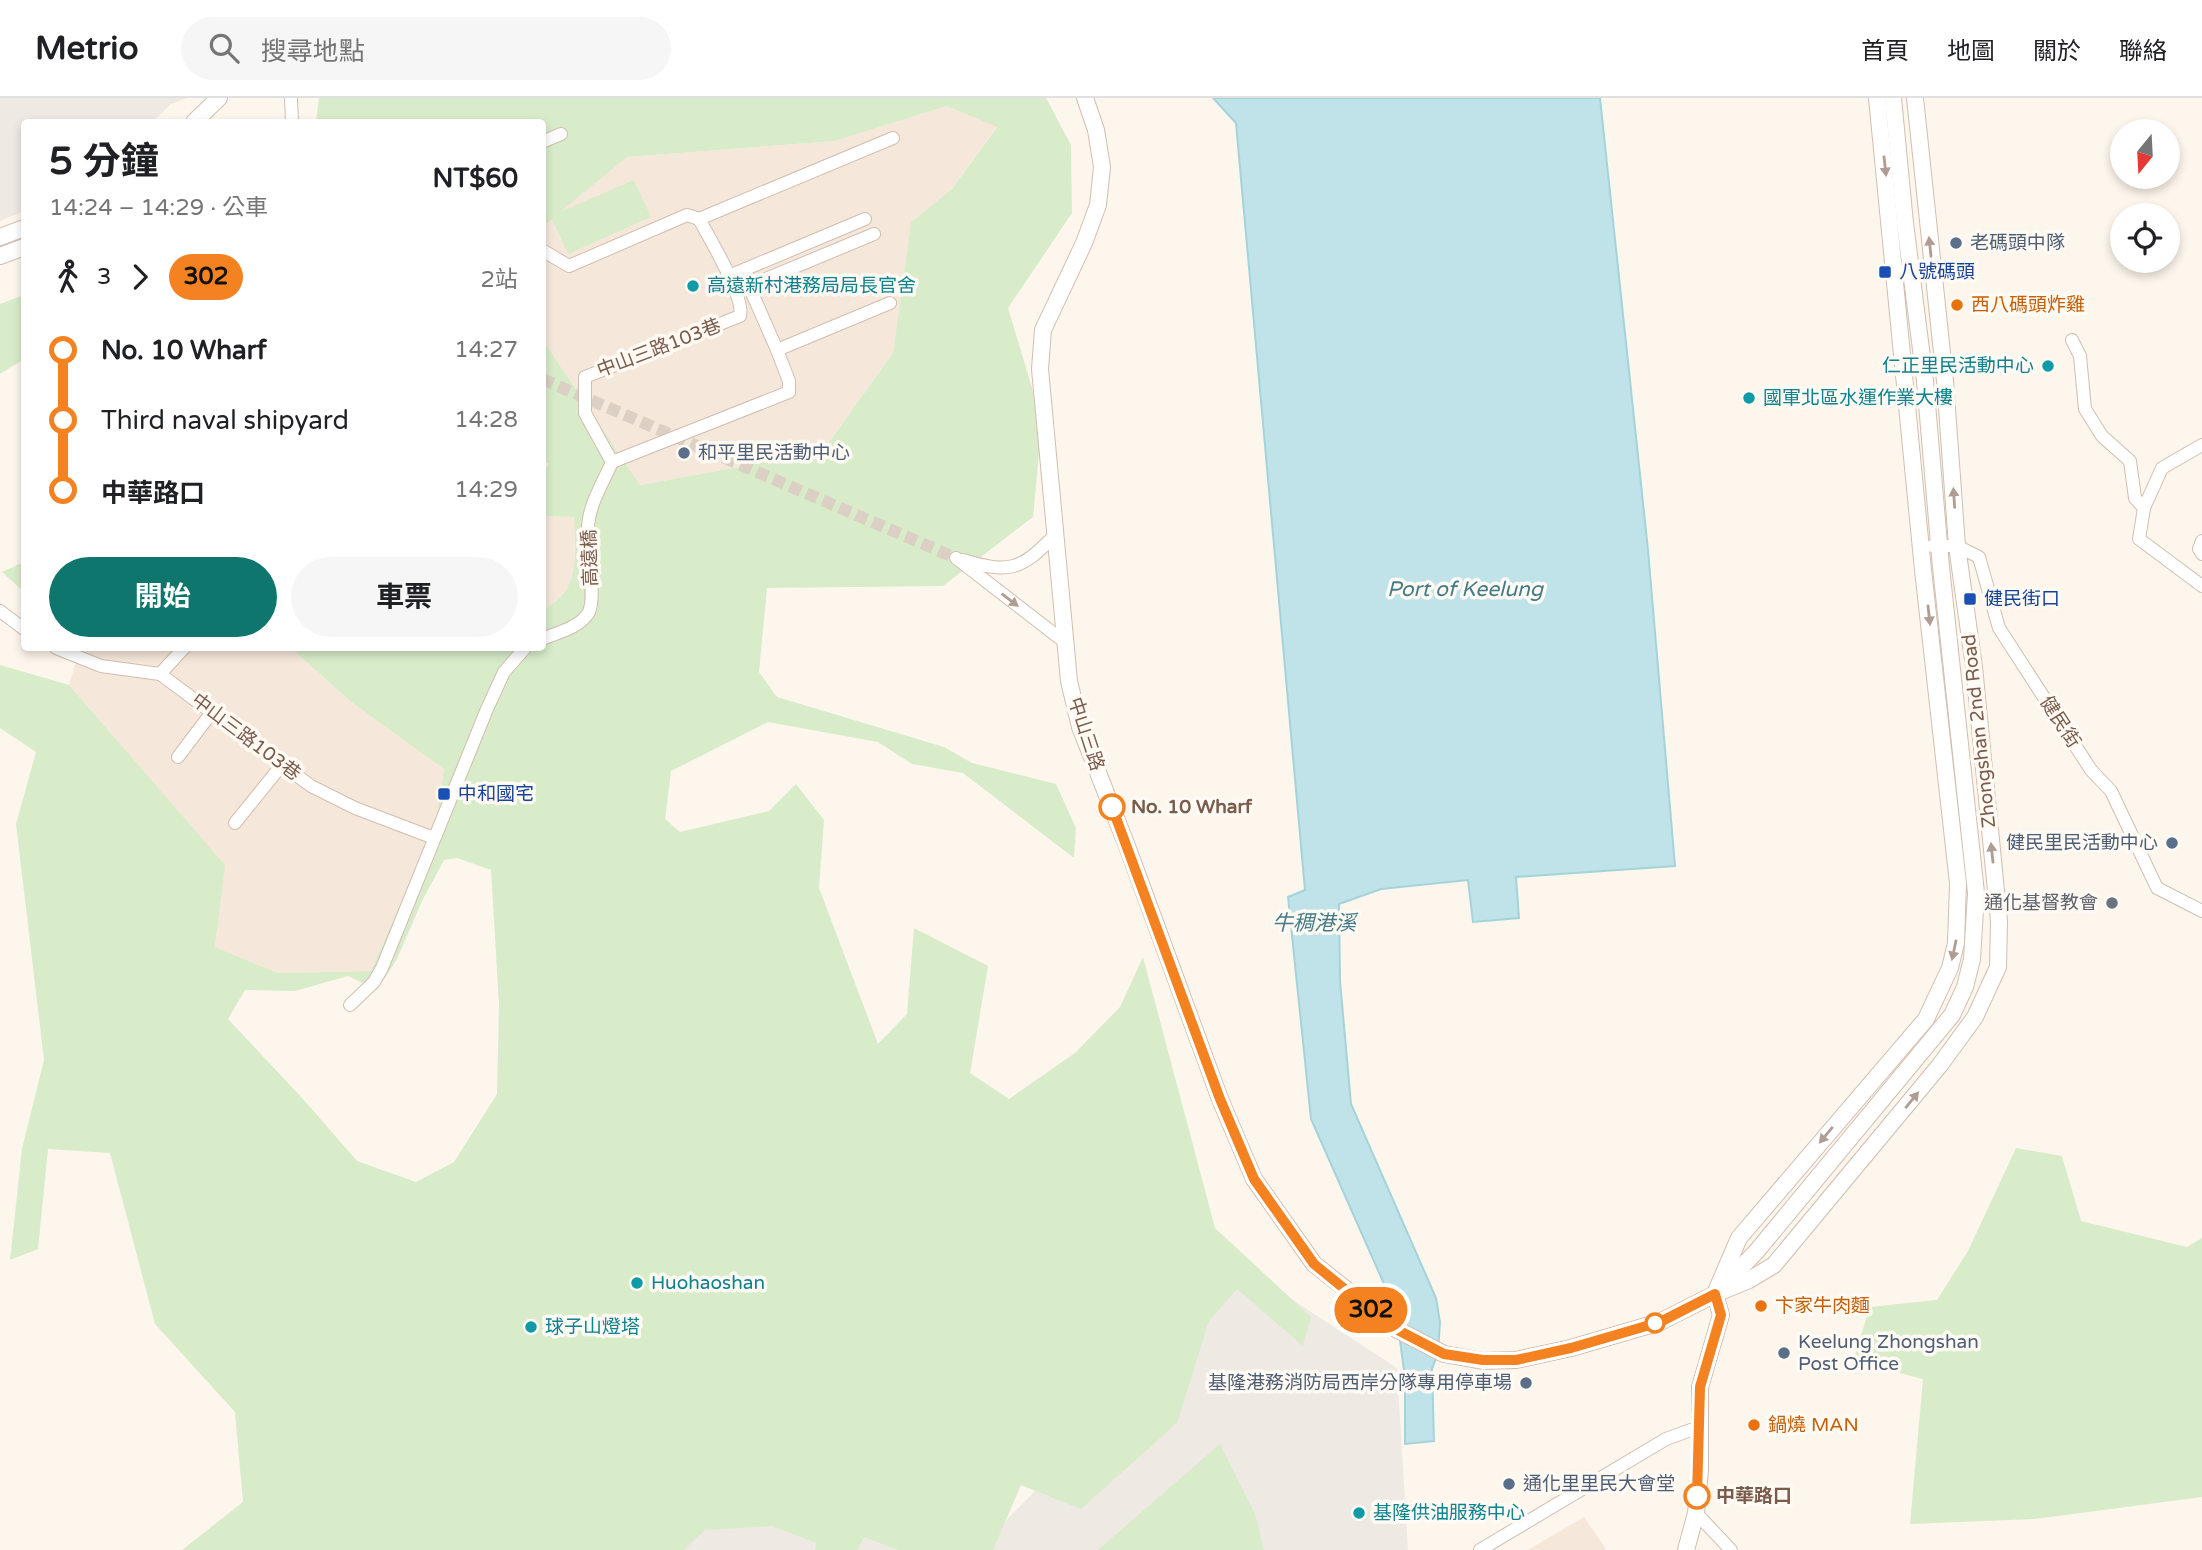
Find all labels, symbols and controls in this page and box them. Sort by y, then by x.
search box [181,17,671,80]
text: Metrio [35,29,139,68]
icon: search [205,29,243,67]
text: 搜尋地點 [261,36,365,67]
text: 首頁 [1861,37,1909,66]
text: 地圖 [1947,37,1995,66]
text: 關於 [2033,37,2081,66]
text: 聯絡 [2119,37,2167,66]
north arrow [2110,119,2180,189]
map controls [2110,119,2180,273]
text: 5 分鐘 [49,139,159,185]
one-way arrow [1879,155,1890,177]
text: NT$60 [433,163,518,194]
text: 14:24 – 14:29 · 公車 [49,194,268,222]
button: locate [2110,203,2180,273]
place label: 老碼頭中隊 [1970,232,2065,254]
marker: 老碼頭中隊 [1948,235,1964,251]
one-way arrow [1925,236,1936,258]
icon: walk [49,258,87,296]
icon: forward [121,258,159,296]
place label: 八號碼頭 [1899,261,1975,283]
text: 302 [183,262,229,291]
text: 3 [97,263,111,291]
marker: 八號碼頭 [1877,264,1893,280]
text: 2站 [481,266,518,294]
place label: 高遠新村港務局局長官舍 [707,275,916,297]
marker: 高遠新村港務局局長官舍 [685,278,701,294]
place label: 西八碼頭炸雞 [1971,294,2085,316]
marker: 西八碼頭炸雞 [1949,297,1965,313]
street label: 中山三路103巷 [594,314,724,382]
text: No. 10 Wharf [101,335,267,366]
text: 14:27 [454,336,518,364]
place label: 仁正里民活動中心 [1882,355,2034,377]
marker: 仁正里民活動中心 [2040,358,2056,374]
place label: 國軍北區水運作業大樓 [1763,387,1953,409]
marker: 國軍北區水運作業大樓 [1741,390,1757,406]
text: Third naval shipyard [101,405,349,436]
text: 14:28 [454,406,518,434]
place label: 和平里民活動中心 [698,442,850,464]
marker: 和平里民活動中心 [676,445,692,461]
text: 14:29 [454,476,518,504]
text: 中華路口 [101,478,205,509]
one-way arrow [1948,487,1959,509]
street label: 高遠橋 [578,529,602,587]
button: 開始 [49,557,277,637]
button: 車票 [291,557,518,637]
water label: Port of Keelung [1387,577,1545,602]
place label: 健民街口 [1984,588,2060,610]
marker: 健民街口 [1962,591,1978,607]
one-way arrow [1001,592,1019,606]
one-way arrow [1924,604,1935,626]
street label: Zhongshan 2nd Road [1958,633,2000,829]
street label: 中山三路103巷 [187,689,305,785]
street label: 健民街 [2035,692,2085,752]
street label: 中山三路 [1064,694,1108,774]
place label: 中和國宅 [458,783,534,805]
marker: 中和國宅 [436,786,452,802]
marker: No. 10 Wharf [1099,794,1125,820]
place label: No. 10 Wharf [1131,796,1253,818]
place label: 健民里民活動中心 [2006,832,2158,854]
marker: 健民里民活動中心 [2164,835,2180,851]
one-way arrow [1986,841,1997,863]
place label: 通化基督教會 [1984,892,2098,914]
marker: 通化基督教會 [2104,895,2120,911]
water label: 牛稠港溪 [1272,911,1359,936]
one-way arrow [1948,940,1959,962]
one-way arrow [1904,1091,1919,1109]
one-way arrow [1819,1127,1834,1144]
place label: Huohaoshan [651,1272,765,1294]
marker: Huohaoshan [629,1275,645,1291]
line badge: 302 [1331,1287,1411,1333]
text: 302 [1348,1295,1394,1324]
place label: 卞家牛肉麵 [1775,1295,1870,1317]
marker: 卞家牛肉麵 [1753,1298,1769,1314]
unlabelled marker [1645,1313,1665,1333]
place label: 球子山燈塔 [545,1316,640,1338]
marker: 球子山燈塔 [523,1319,539,1335]
place label: Keelung Zhongshan Post Office [1798,1331,1979,1375]
marker: Keelung Zhongshan Post Office [1776,1345,1792,1361]
place label: 基隆港務消防局西岸分隊專用停車場 [1208,1372,1512,1394]
marker: 基隆港務消防局西岸分隊專用停車場 [1518,1375,1534,1391]
place label: 鍋燒 MAN [1768,1414,1859,1436]
marker: 鍋燒 MAN [1746,1417,1762,1433]
place label: 通化里里民大會堂 [1523,1473,1675,1495]
marker: 通化里里民大會堂 [1501,1476,1517,1492]
marker: 中華路口 [1684,1483,1710,1509]
place label: 中華路口 [1716,1485,1792,1507]
place label: 基隆供油服務中心 [1373,1502,1525,1524]
marker: 基隆供油服務中心 [1351,1505,1367,1521]

